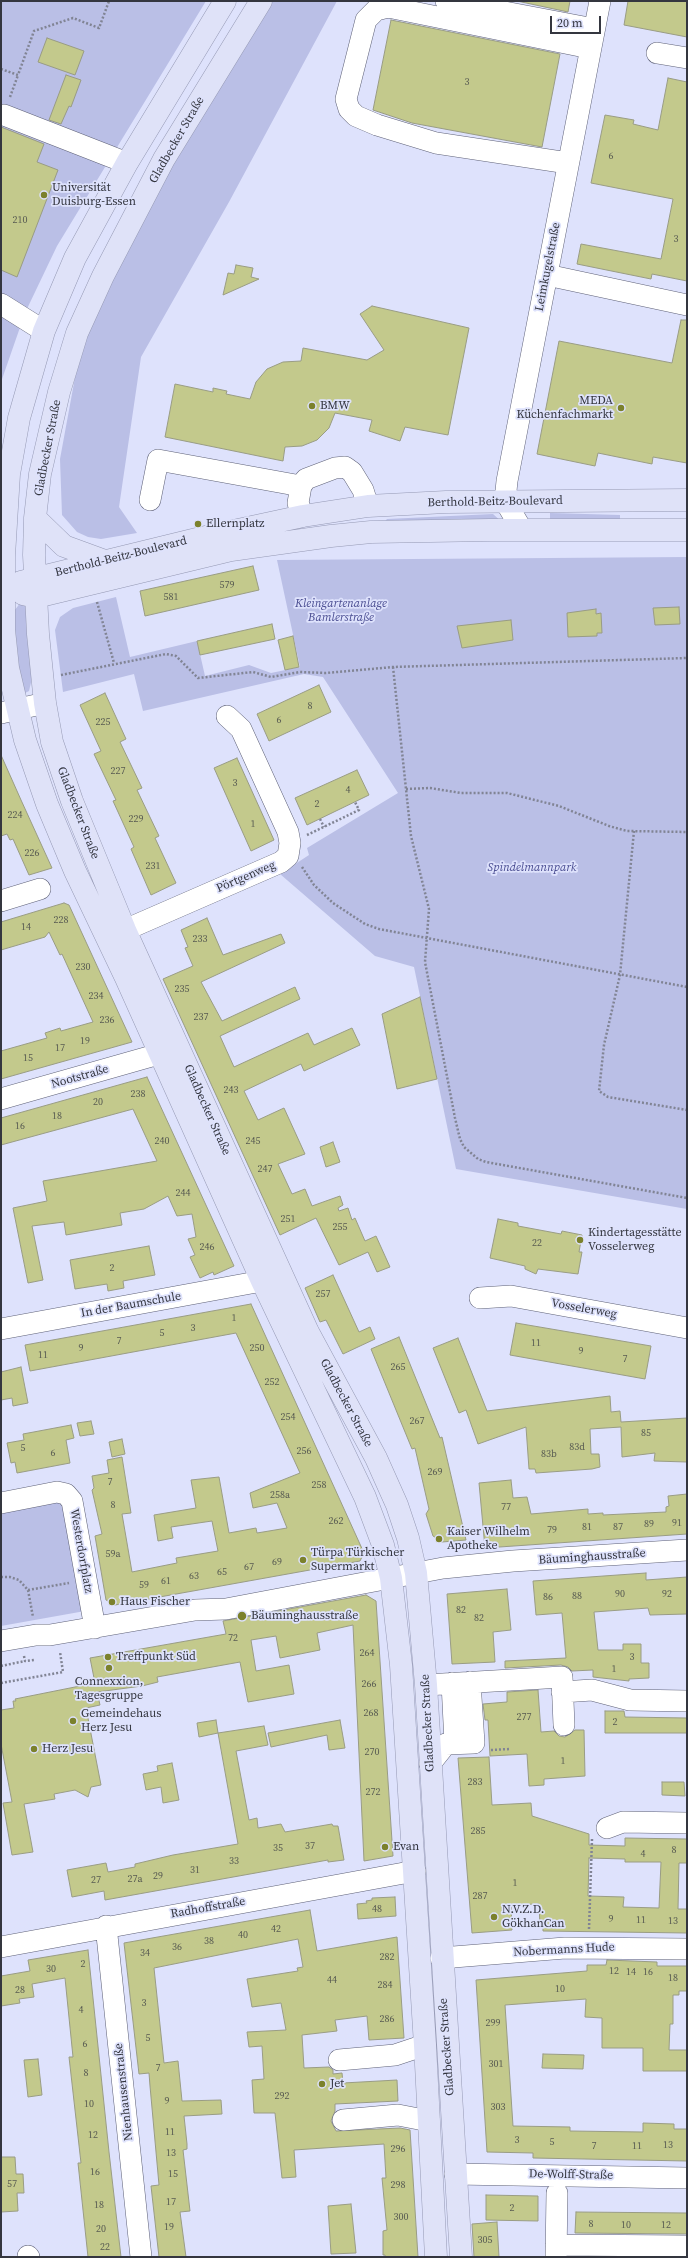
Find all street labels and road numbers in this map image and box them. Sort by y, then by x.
street label: Gladbecker Straße [146,94,208,186]
street label: Leimkugelstraße [532,221,564,313]
street label: Gladbecker Straße [32,399,64,497]
street label: Berthold-Beitz-Boulevard [427,494,563,510]
street label: Berthold-Beitz-Boulevard [54,534,188,580]
street label: Gladbecker Straße [54,765,102,861]
street label: Pörtgenweg [214,858,278,896]
street label: Nootstraße [50,1062,110,1092]
street label: Gladbecker Straße [181,1062,233,1158]
street label: In der Baumschule [80,1289,182,1321]
street label: Vosselerweg [550,1296,618,1322]
street label: Gladbecker Straße [317,1356,375,1450]
street label: Westerdorfplatz [66,1508,96,1594]
street label: Bäuminghausstraße [538,1546,646,1568]
street label: Gladbecker Straße [418,1674,438,1772]
street label: Radhoffstraße [169,1894,247,1922]
street label: Nobermanns Hude [513,1940,615,1960]
street label: Gladbecker Straße [436,1998,458,2096]
street label: Nienhausenstraße [112,2042,136,2142]
street label: De-Wolff-Straße [529,2167,613,2183]

